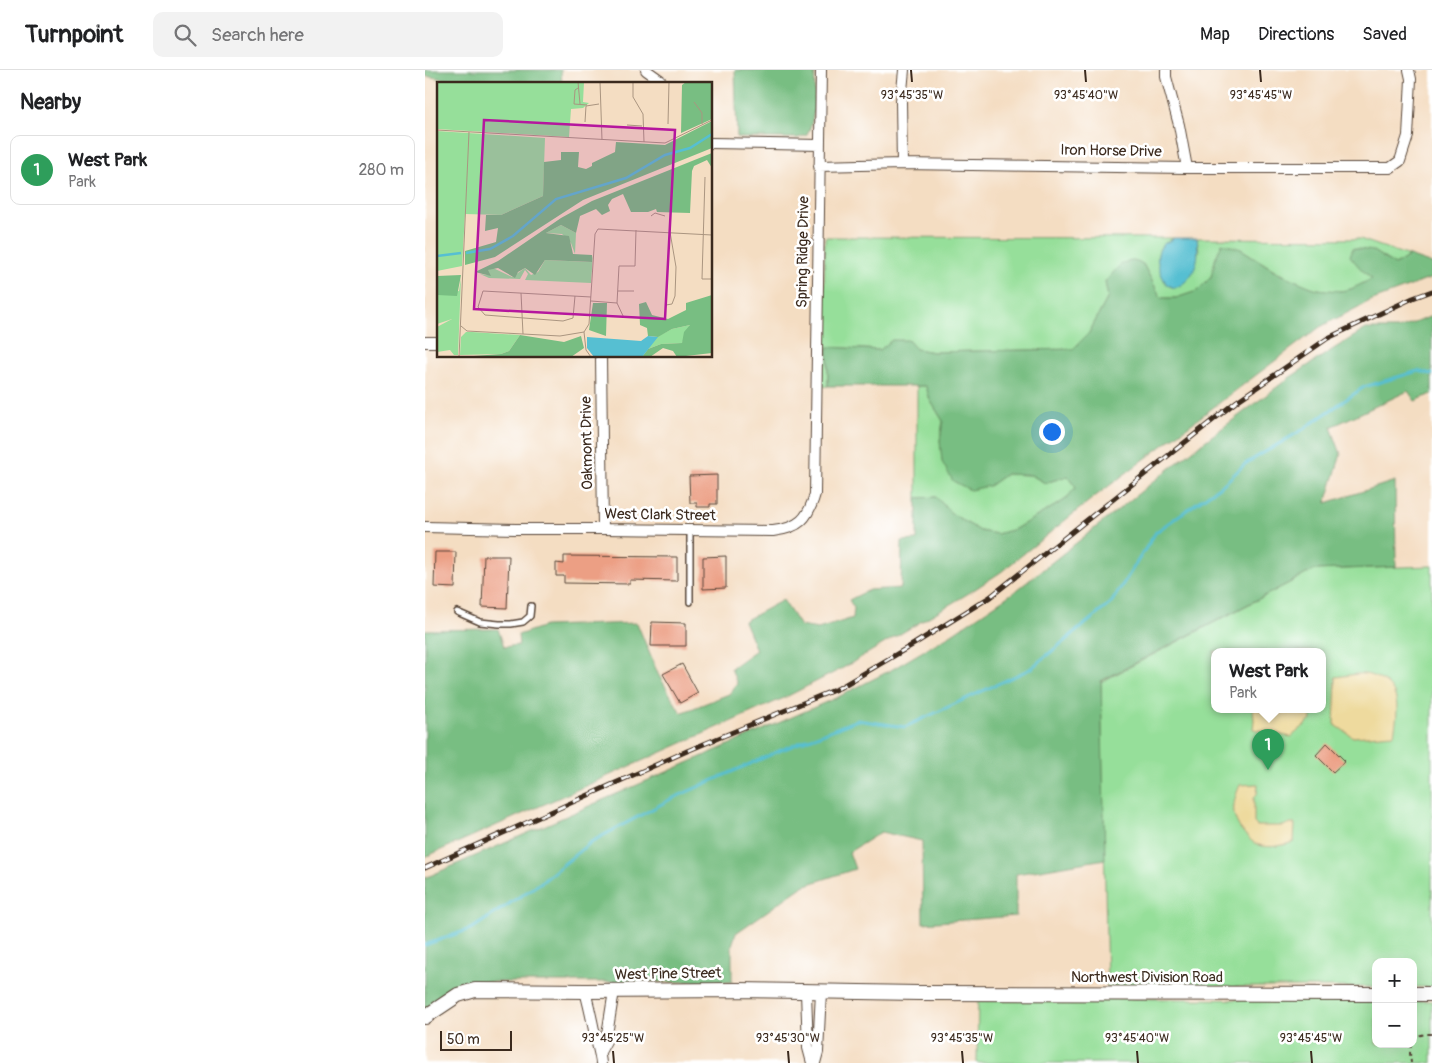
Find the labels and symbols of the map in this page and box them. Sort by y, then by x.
inset map [437,82,713,358]
text: 93°45'35"W [881,88,943,103]
text: 93°45'40"W [1054,88,1118,103]
text: 93°45'45"W [1230,88,1292,103]
street label: Iron Horse Drive [1060,141,1162,161]
street label: Spring Ridge Drive [793,195,813,308]
street label: Oakmont Drive [577,395,597,490]
your location [1039,419,1065,445]
street label: West Clark Street [604,505,717,525]
pin: 1 [1252,729,1284,770]
street label: West Pine Street [614,964,723,984]
street label: Northwest Division Road [1071,968,1223,987]
scale bar [440,1028,513,1051]
text: 93°45'25"W [582,1031,644,1046]
text: 93°45'30"W [756,1031,820,1046]
text: 93°45'35"W [931,1031,993,1046]
text: 93°45'40"W [1105,1031,1169,1046]
text: 93°45'45"W [1280,1031,1342,1046]

